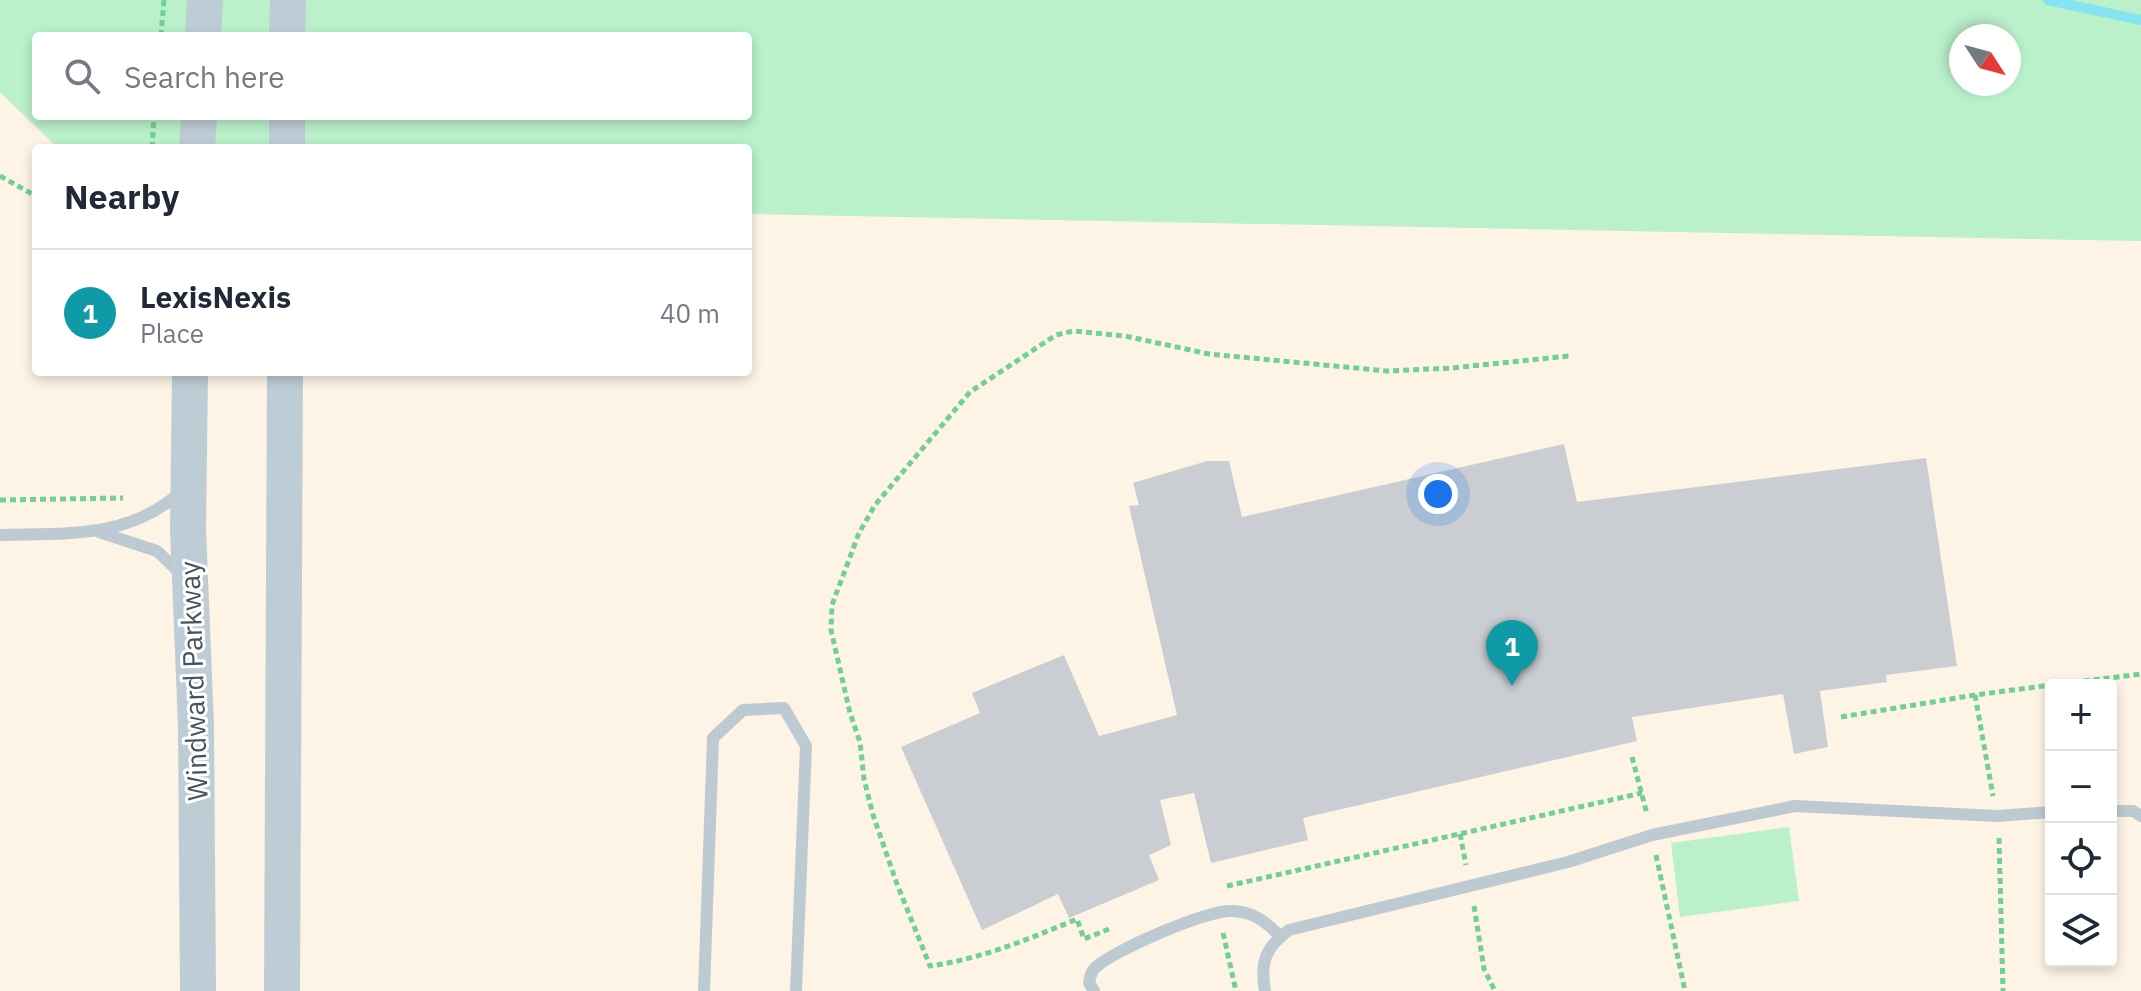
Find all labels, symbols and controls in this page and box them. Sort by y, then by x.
north arrow [1949,24,2021,96]
search box [32,32,752,120]
icon: search [60,54,104,98]
text: Search here [124,57,285,96]
text: Nearby [64,174,179,218]
text: LexisNexis [140,277,291,316]
text: 1 [82,296,98,330]
text: 40 m [660,296,720,330]
text: Place [140,316,204,350]
your location [1418,474,1458,514]
street label: Windward Parkway [170,560,216,802]
pin: 1 [1486,620,1538,686]
map controls [2045,679,2117,967]
button: + [2045,679,2117,751]
button: − [2045,751,2117,823]
button: locate [2045,823,2117,895]
button: layers [2045,895,2117,967]

